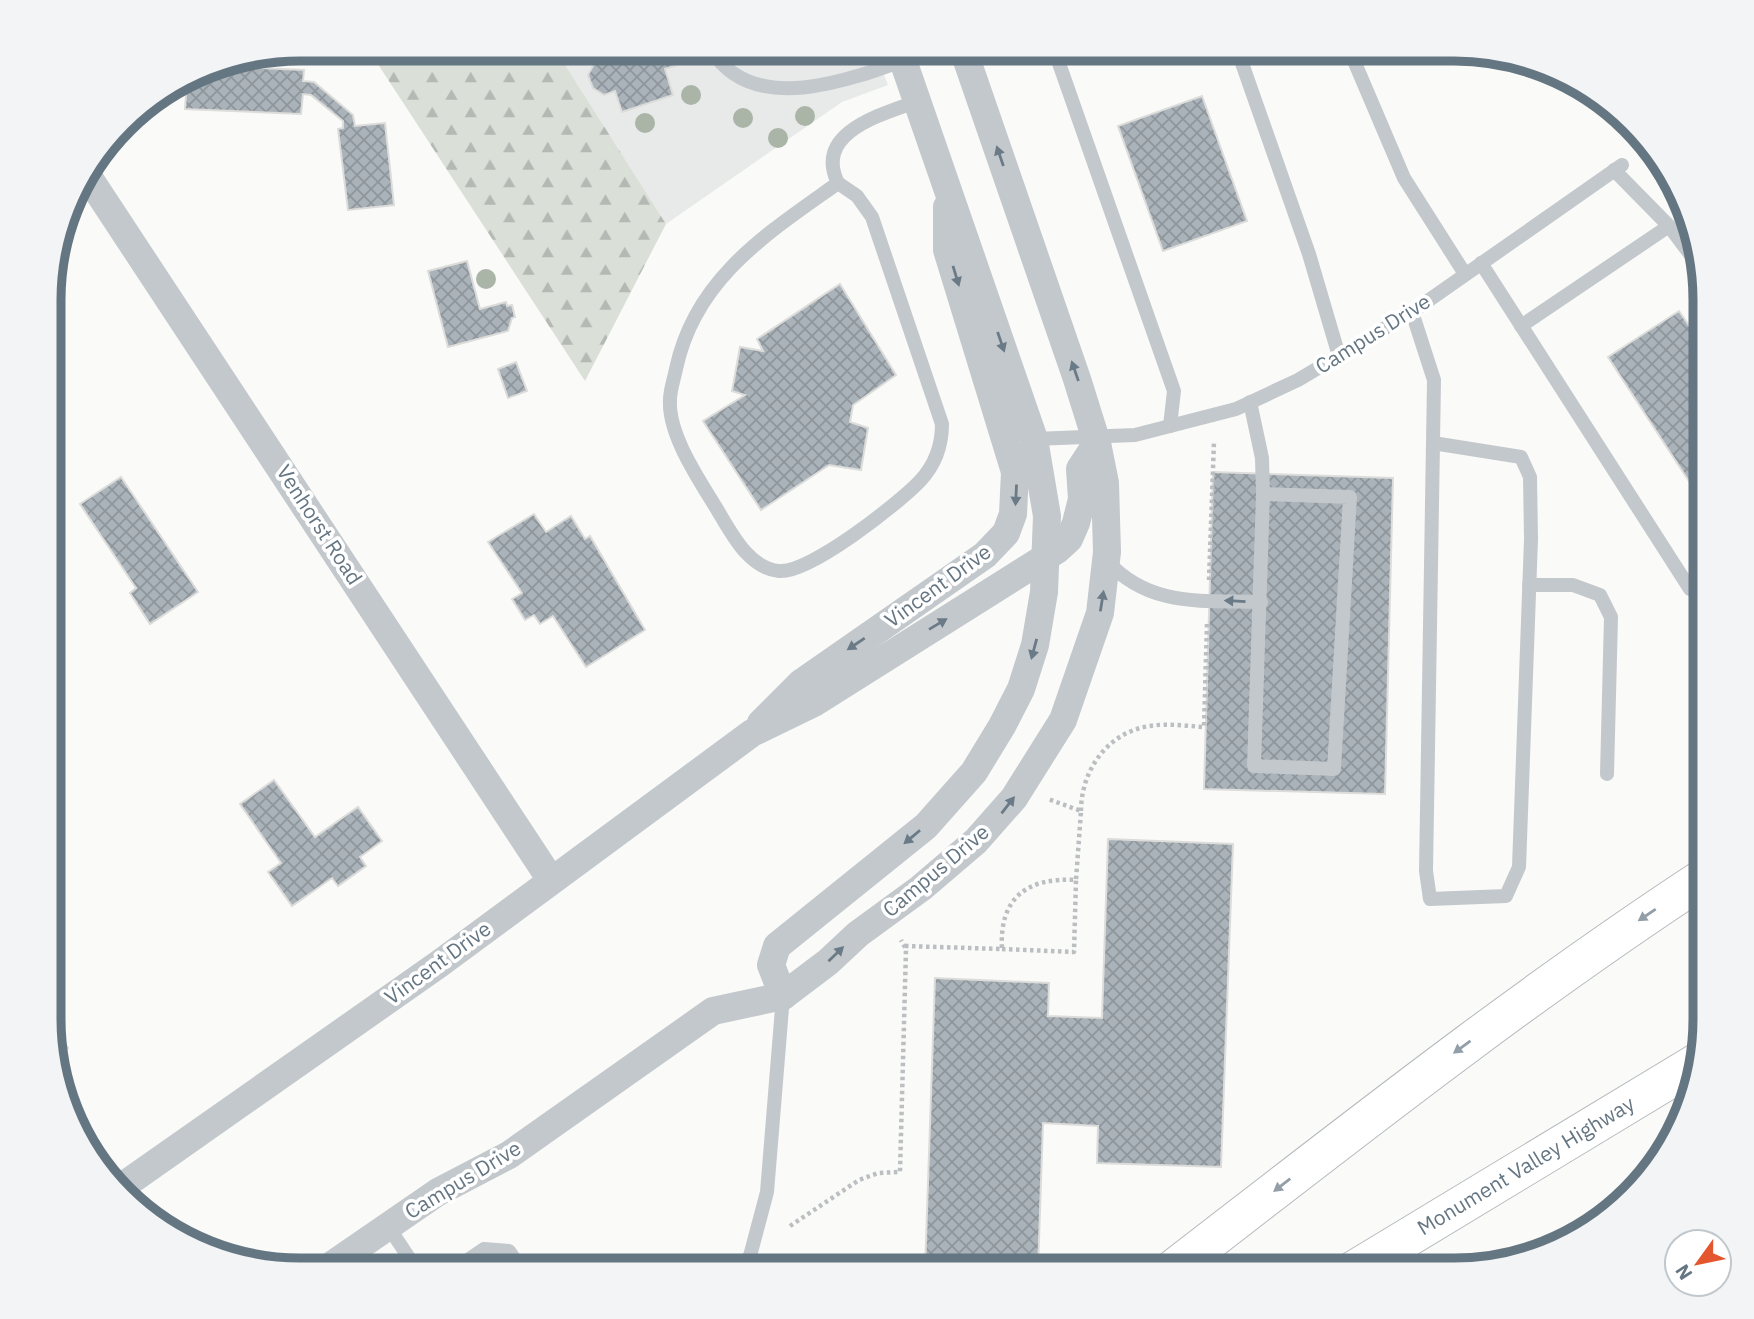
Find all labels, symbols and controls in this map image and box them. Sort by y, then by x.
one-way arrow [994,145,1005,166]
one-way arrow [951,266,961,287]
street label: Campus Drive [1310,287,1435,380]
one-way arrow [996,332,1007,353]
one-way arrow [1069,360,1079,381]
street label: Venhorst Road [271,459,369,590]
one-way arrow [1010,484,1021,506]
street label: Vincent Drive [879,537,996,633]
one-way arrow [1097,590,1108,612]
one-way arrow [1224,596,1246,607]
one-way arrow [928,618,948,631]
one-way arrow [846,637,865,650]
one-way arrow [1028,639,1038,660]
one-way arrow [1000,797,1015,815]
street label: Campus Drive [876,818,994,923]
one-way arrow [904,830,922,845]
one-way arrow [1638,908,1657,921]
street label: Vincent Drive [379,914,496,1010]
one-way arrow [827,946,844,962]
one-way arrow [1453,1040,1471,1054]
street label: Monument Valley Highway [1412,1089,1640,1241]
street label: Campus Drive [399,1134,526,1225]
one-way arrow [1273,1178,1291,1193]
north arrow [1663,1228,1733,1298]
text: N [1670,1260,1698,1285]

